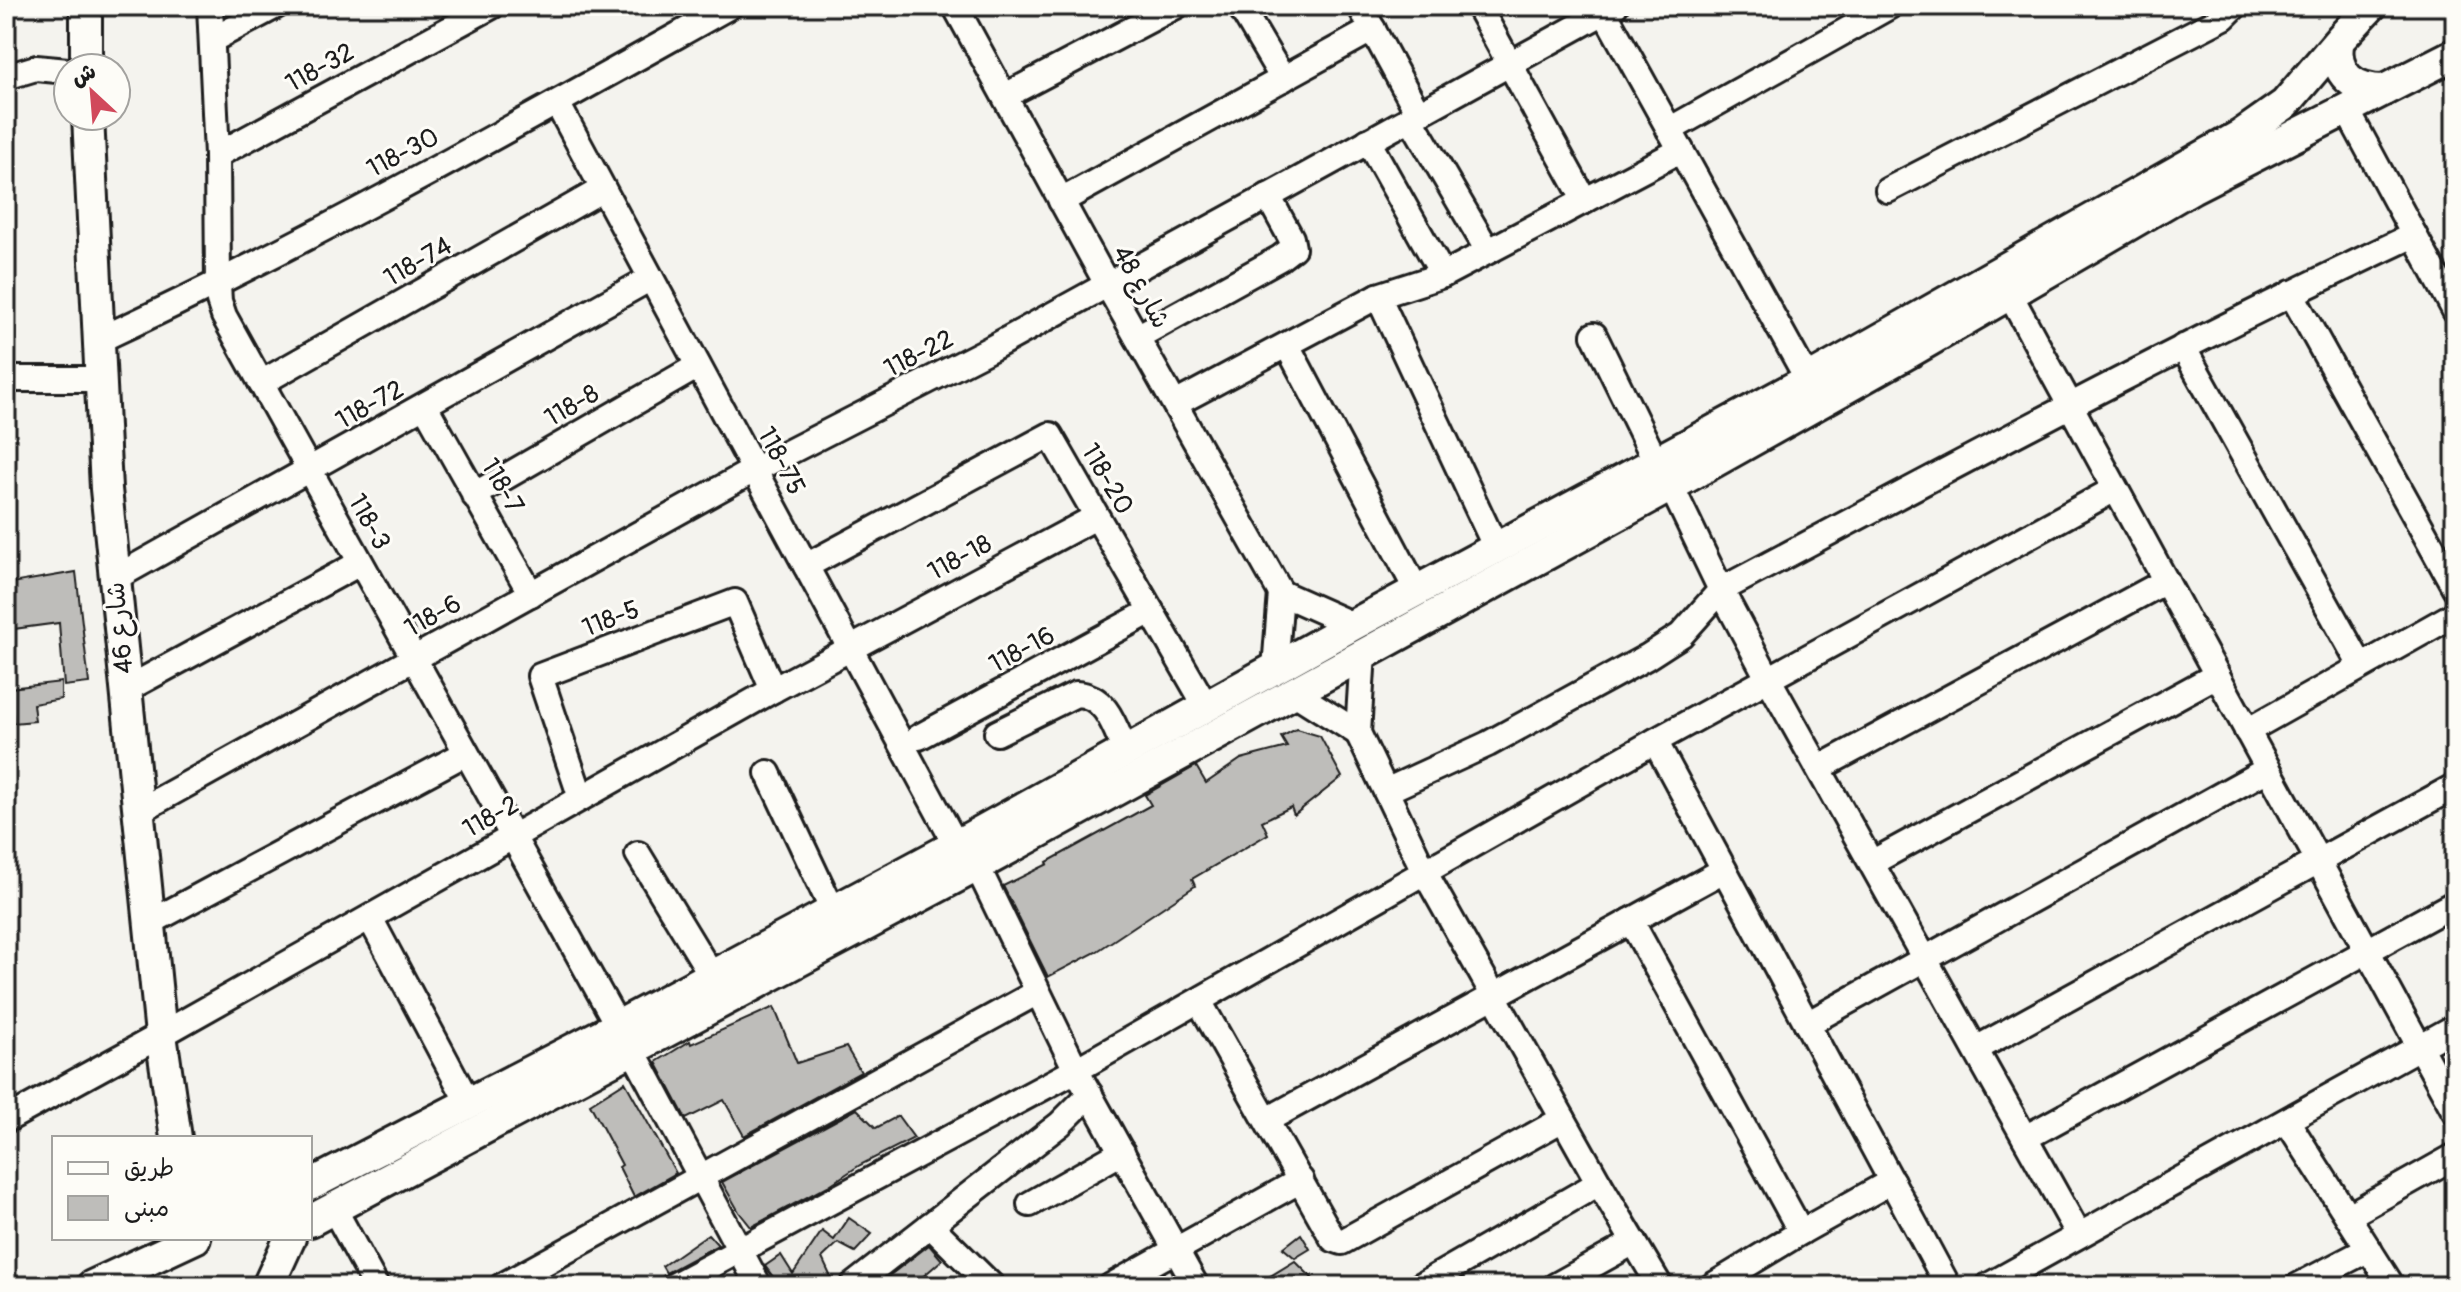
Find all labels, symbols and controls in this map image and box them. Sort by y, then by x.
street label: 118-32 [280,36,360,100]
north arrow [52,52,132,132]
text: ش [67,57,101,93]
street label: 118-30 [362,121,444,185]
street label: 118-74 [378,230,458,294]
street label: شارع 48 [1104,240,1177,335]
street label: 118-22 [879,323,959,385]
street label: 118-72 [330,373,410,437]
street label: 118-8 [539,378,605,434]
street label: 118-75 [750,422,812,500]
street label: 118-20 [1074,438,1140,520]
street label: 118-7 [474,453,531,519]
street label: 118-3 [341,488,397,556]
street label: 118-18 [923,528,997,588]
street label: شارع 46 [99,580,142,675]
street label: 118-6 [399,588,467,644]
street label: 118-5 [578,594,644,644]
street label: 118-16 [984,619,1060,681]
street label: 118-2 [457,789,525,845]
legend [52,1136,312,1240]
text: طريق [124,1154,174,1183]
text: مبنى [124,1194,169,1223]

